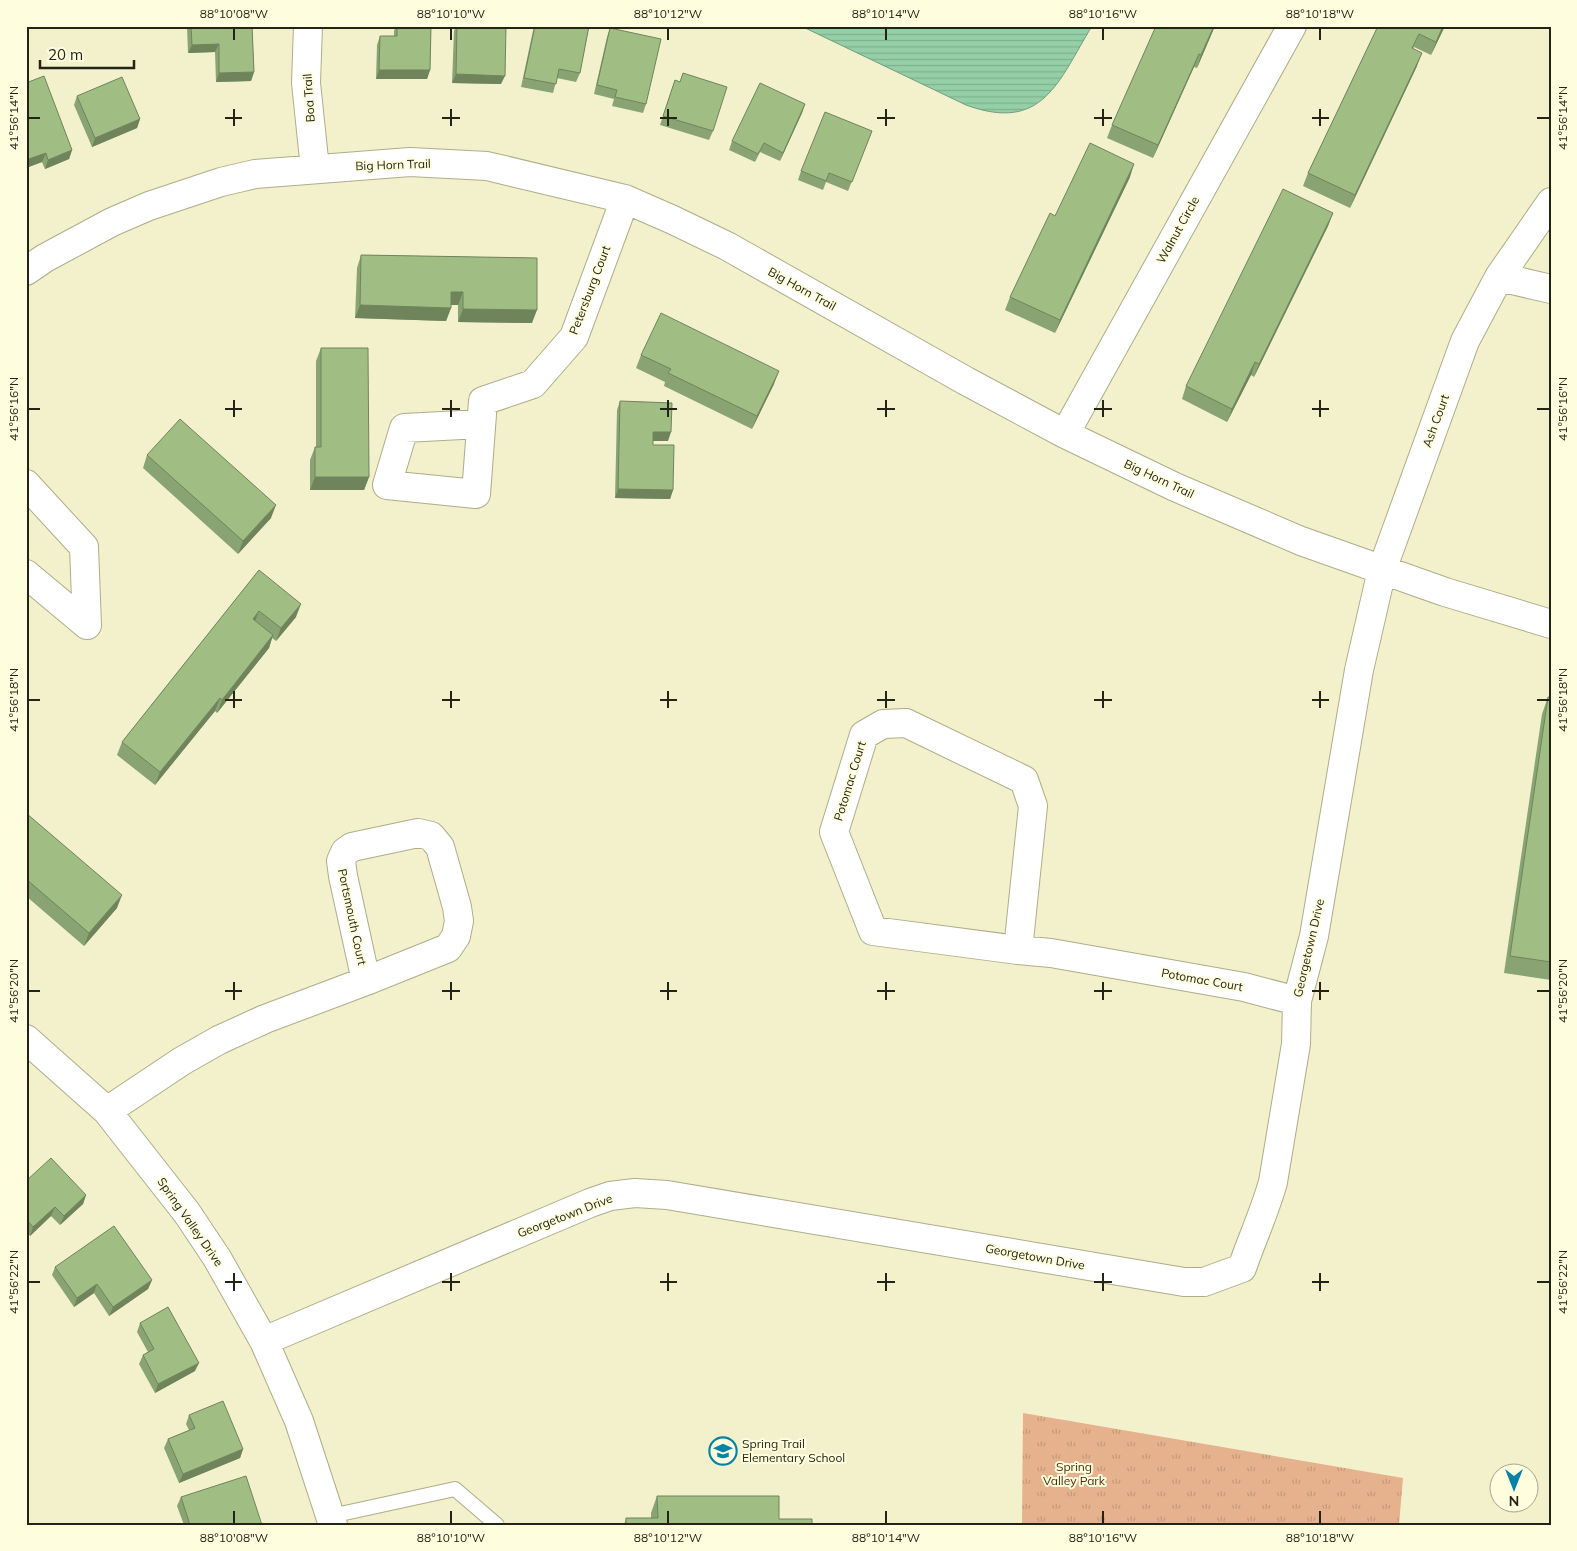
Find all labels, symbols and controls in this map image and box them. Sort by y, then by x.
text: 88°10'08"W [200,6,268,21]
text: 88°10'10"W [417,6,485,21]
text: 88°10'12"W [634,6,702,21]
text: 88°10'14"W [852,6,920,21]
text: 88°10'16"W [1069,6,1137,21]
text: 88°10'18"W [1286,6,1354,21]
scale bar [40,38,134,70]
text: 20 m [48,45,83,64]
street label: Boa Trail [299,73,318,123]
text: 41°56'14"N [6,86,21,150]
text: 41°56'14"N [1555,86,1570,150]
street label: Big Horn Trail [355,156,431,173]
street label: Walnut Circle [1153,193,1202,266]
street label: Petersburg Court [566,243,613,336]
street label: Big Horn Trail [766,264,839,313]
text: 41°56'16"N [6,377,21,441]
text: 41°56'16"N [1555,377,1570,441]
street label: Ash Court [1419,392,1452,449]
street label: Big Horn Trail [1122,456,1197,501]
text: 41°56'18"N [6,668,21,732]
text: 41°56'18"N [1555,668,1570,732]
street label: Potomac Court [830,739,869,823]
street label: Portsmouth Court [335,867,370,967]
street label: Georgetown Drive [1290,897,1327,999]
text: 41°56'20"N [6,959,21,1023]
text: 41°56'20"N [1555,959,1570,1023]
street label: Potomac Court [1160,965,1244,994]
street label: Spring Valley Drive [154,1174,227,1269]
street label: Georgetown Drive [515,1190,615,1241]
street label: Georgetown Drive [984,1240,1086,1273]
text: 41°56'22"N [6,1250,21,1314]
text: 41°56'22"N [1555,1250,1570,1314]
school or university icon: Spring Trail Elementary School [708,1436,738,1466]
place label: Spring Trail Elementary School [742,1436,845,1465]
park label: Spring Valley Park [1043,1459,1106,1488]
north arrow [1490,1464,1540,1514]
text: N [1509,1492,1519,1510]
text: 88°10'08"W [200,1530,268,1545]
text: 88°10'10"W [417,1530,485,1545]
text: 88°10'12"W [634,1530,702,1545]
text: 88°10'14"W [852,1530,920,1545]
text: 88°10'16"W [1069,1530,1137,1545]
text: 88°10'18"W [1286,1530,1354,1545]

